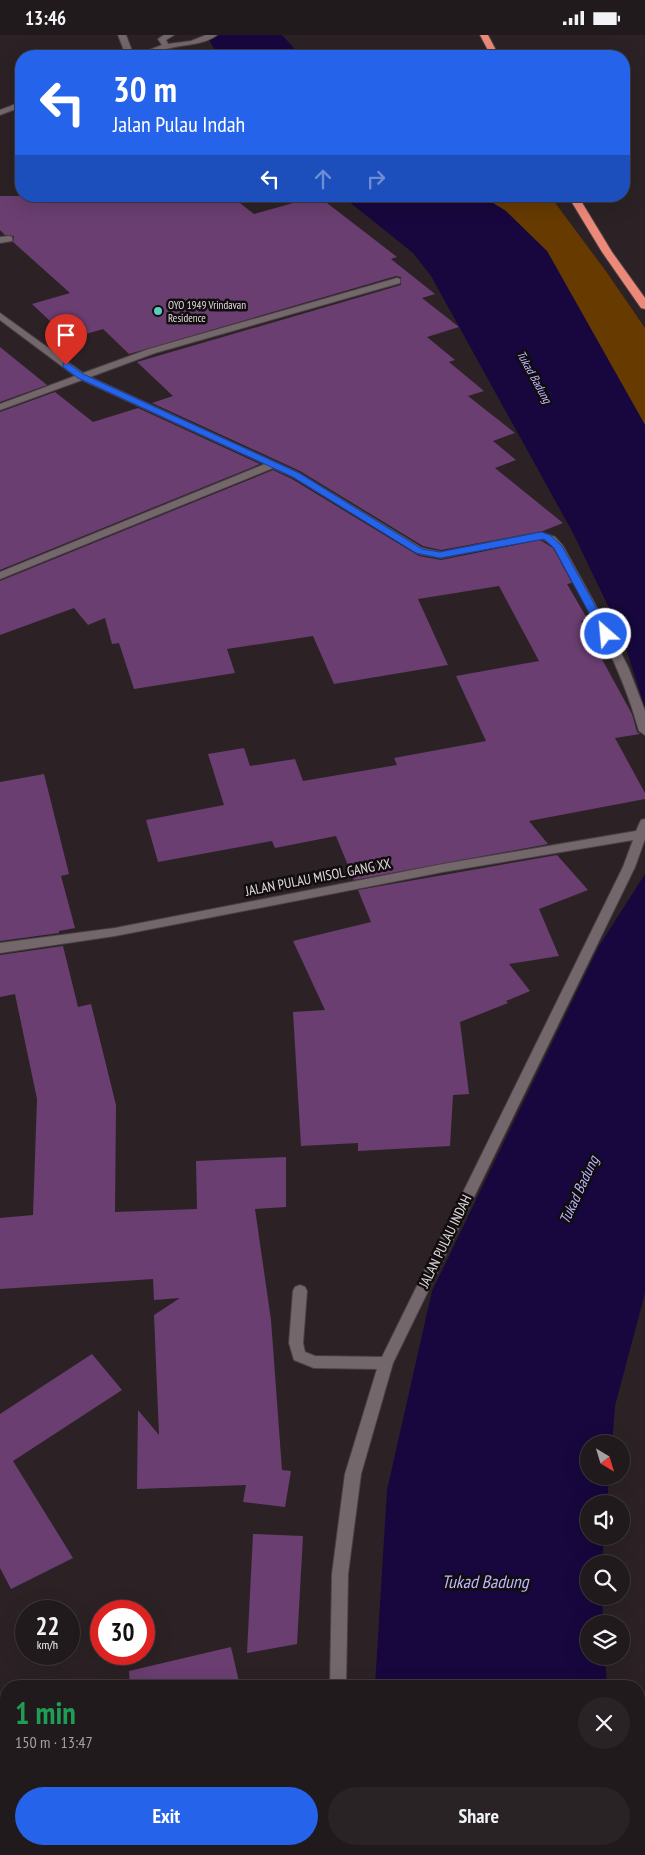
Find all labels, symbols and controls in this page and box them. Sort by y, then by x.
text: 13:46 [25,6,66,30]
text: 30 m [113,66,177,112]
icon: left [30,70,95,135]
text: Jalan Pulau Indah [113,110,245,138]
icon: left [256,165,284,193]
icon: ahead [309,165,337,193]
icon: right [362,165,390,193]
place label: OYO 1949 Vrindavan Residence [168,298,246,325]
marker: OYO 1949 Vrindavan Residence [152,305,164,317]
pin [45,314,87,365]
icon: arrive [52,321,80,349]
water label: Tukad Badung [514,348,555,406]
position arrow [579,607,631,659]
street label: JALAN PULAU MISOL GANG XX [243,854,392,900]
water label: Tukad Badung [555,1152,603,1227]
street label: JALAN PULAU INDAH [414,1191,475,1291]
north arrow [580,1435,630,1485]
map controls [580,1435,630,1665]
button: sound [580,1495,630,1545]
button: search [580,1555,630,1605]
water label: Tukad Badung [441,1570,530,1593]
speed limit sign: 30 [90,1600,155,1665]
text: 22 [36,1610,59,1642]
button: layers [580,1615,630,1665]
text: km/h [37,1637,58,1652]
text: 1 min [15,1693,76,1732]
button: close [578,1697,630,1749]
text: 150 m · 13:47 [15,1732,93,1752]
button: Exit [15,1787,318,1845]
button: Share [328,1787,630,1845]

